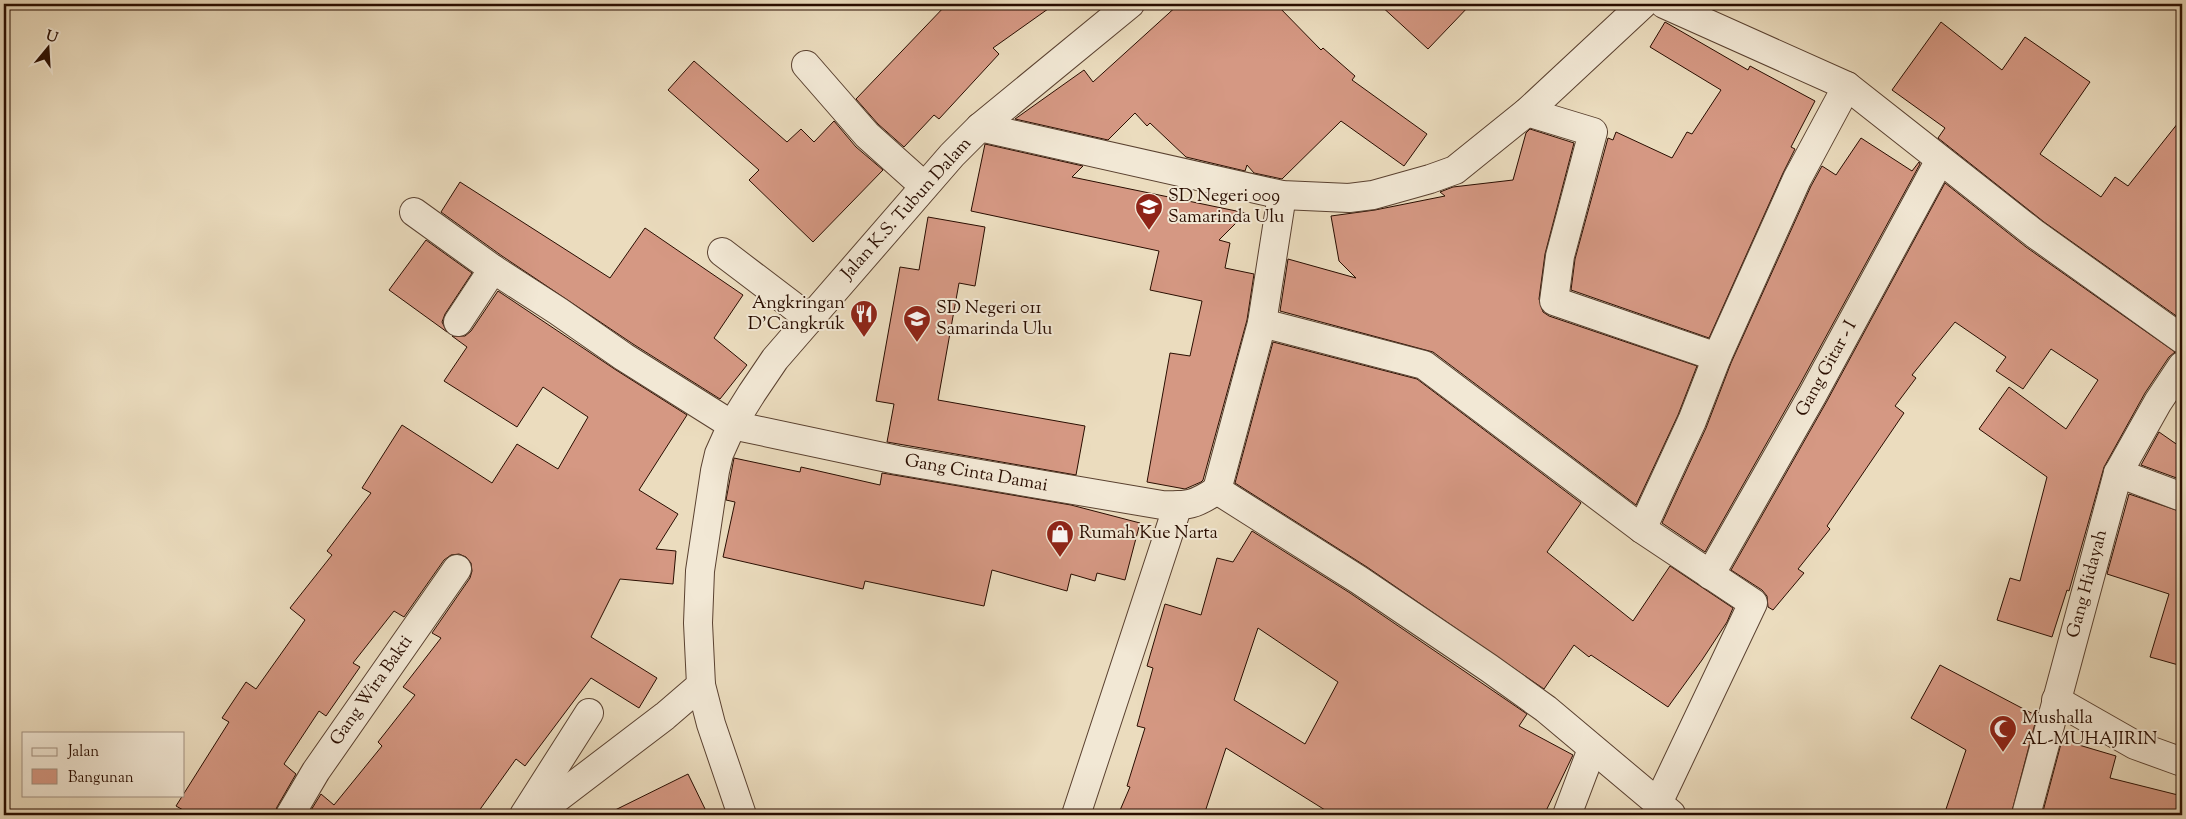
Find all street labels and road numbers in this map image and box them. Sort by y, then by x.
street label: Jalan K.S. Tubun Dalam [835,132,978,287]
street label: Gang Gitar - I [1790,316,1864,422]
street label: Gang Cinta Damai [902,449,1050,499]
street label: Gang Hidayah [2061,526,2115,641]
street label: Gang Wira Bakti [324,631,420,751]

